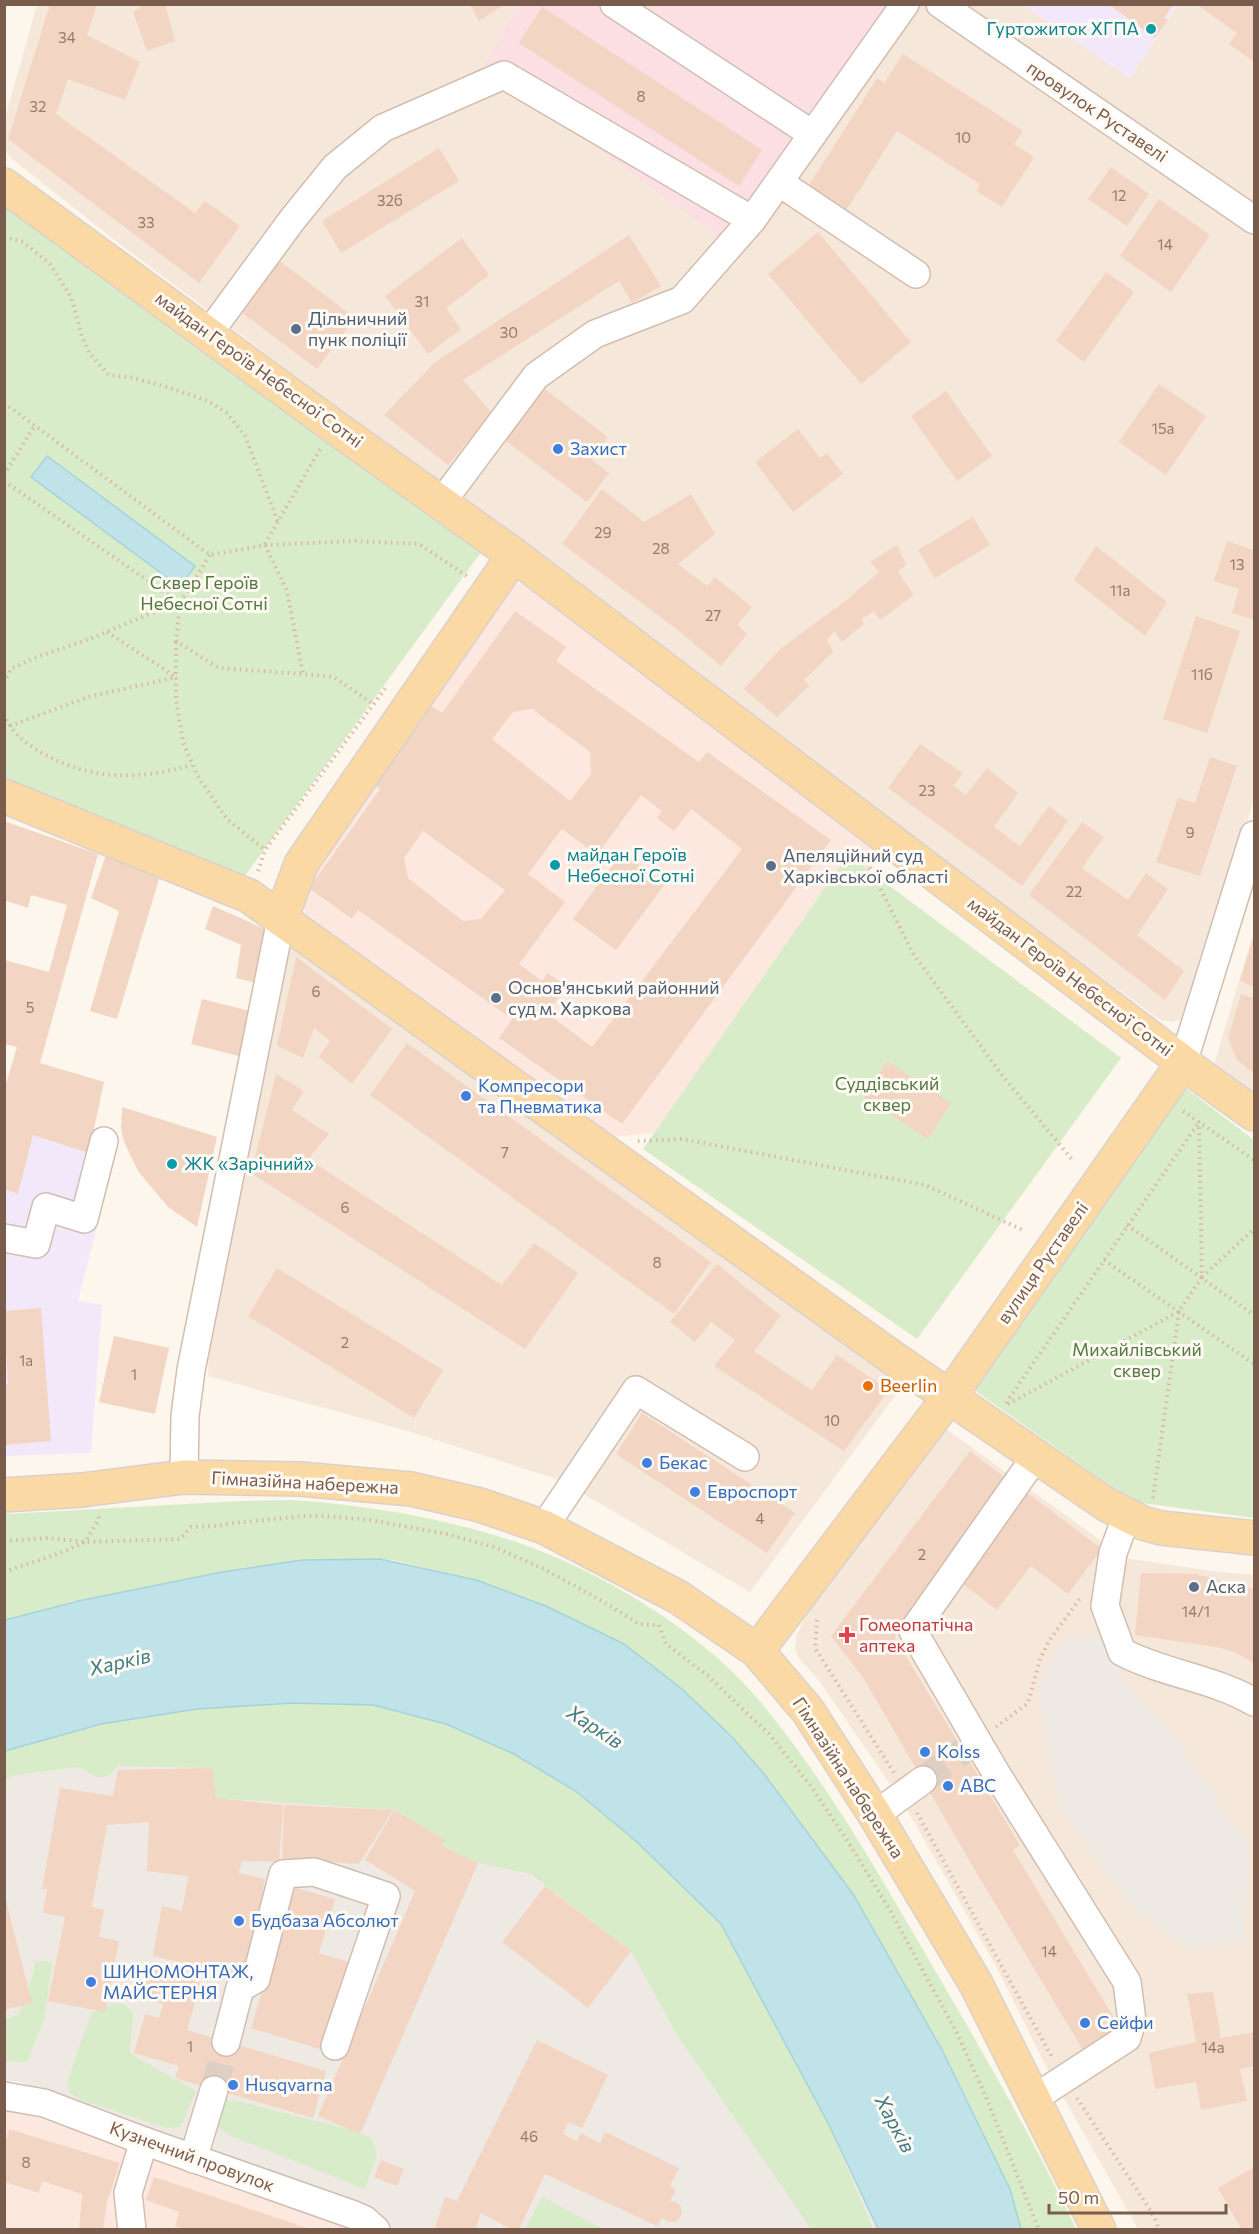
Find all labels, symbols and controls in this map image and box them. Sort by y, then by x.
place label: Гуртожиток ХГПА [987,17,1139,39]
marker: Гуртожиток ХГПА [1144,22,1158,36]
house number: 34 [58,28,76,46]
street label: провулок Руставелі [1023,56,1172,166]
house number: 8 [636,87,646,105]
house number: 32 [30,97,46,115]
house number: 10 [955,128,971,146]
house number: 12 [1112,186,1126,204]
house number: 32б [377,191,403,209]
house number: 33 [137,213,155,231]
house number: 14 [1157,235,1173,253]
street label: майдан Героїв Небесної Сотні [152,287,368,452]
house number: 31 [415,292,429,310]
place label: Дільничний пунк поліції [308,307,407,350]
marker: Дільничний пунк поліції [289,322,303,336]
house number: 30 [500,323,518,341]
house number: 15а [1152,419,1174,437]
place label: Захист [570,437,627,459]
marker: Захист [551,442,565,456]
house number: 29 [594,523,612,541]
house number: 28 [652,539,670,557]
house number: 13 [1230,555,1244,573]
park label: Сквер Героїв Небесної Сотні [140,571,268,614]
house number: 11а [1110,581,1130,599]
house number: 27 [705,606,721,624]
house number: 11б [1191,665,1213,683]
house number: 23 [919,781,935,799]
house number: 9 [1185,823,1195,841]
place label: майдан Героїв Небесної Сотні [567,843,695,886]
place label: Апеляційний суд Харківської області [783,844,948,887]
marker: майдан Героїв Небесної Сотні [548,858,562,872]
marker: Апеляційний суд Харківської області [764,859,778,873]
house number: 22 [1066,882,1082,900]
street label: майдан Героїв Небесної Сотні [964,892,1177,1060]
place label: Основ'янський районний суд м. Харкова [508,976,719,1019]
house number: 6 [311,982,321,1000]
marker: Основ'янський районний суд м. Харкова [489,991,503,1005]
house number: 5 [26,998,34,1016]
park label: Суддівський сквер [835,1072,939,1115]
place label: Компресори та Пневматика [478,1074,602,1117]
marker: Компресори та Пневматика [459,1089,473,1103]
house number: 7 [501,1143,509,1161]
place label: ЖК «Зарічний» [184,1152,314,1174]
marker: ЖК «Зарічний» [165,1157,179,1171]
street label: вулиця Руставелі [992,1197,1092,1327]
house number: 6 [340,1198,350,1216]
house number: 8 [652,1253,662,1271]
house number: 2 [341,1333,349,1351]
park label: Михайлівський сквер [1072,1338,1202,1381]
house number: 1а [19,1351,33,1369]
house number: 1 [131,1365,137,1383]
place label: Beеrlin [880,1374,937,1396]
marker: Beеrlin [861,1379,875,1393]
house number: 10 [824,1411,840,1429]
place label: Бекас [659,1451,708,1473]
marker: Бекас [640,1456,654,1470]
street label: Гімназійна набережна [211,1466,399,1498]
place label: Евроспорт [707,1480,798,1502]
marker: Евроспорт [688,1485,702,1499]
house number: 4 [756,1509,765,1527]
house number: 2 [918,1545,926,1563]
place label: Аска [1206,1575,1246,1597]
marker: Аска [1187,1580,1201,1594]
house number: 14/1 [1182,1602,1210,1620]
place label: Гомеопатічна аптека [859,1613,973,1656]
marker: Гомеопатічна аптека [840,1628,854,1642]
water label: Харків [86,1642,153,1680]
street label: Гімназійна набережна [788,1693,909,1862]
water label: Харків [562,1699,628,1753]
place label: Kolss [937,1740,980,1762]
marker: Kolss [918,1745,932,1759]
place label: ABC [960,1774,996,1796]
marker: ABC [941,1779,955,1793]
place label: Будбаза Абсолют [251,1909,399,1931]
marker: Будбаза Абсолют [232,1914,246,1928]
house number: 14 [1041,1942,1057,1960]
place label: ШИНОМОНТАЖ, МАЙСТЕРНЯ [103,1960,253,2003]
marker: ШИНОМОНТАЖ, МАЙСТЕРНЯ [84,1975,98,1989]
place label: Сейфи [1097,2011,1154,2033]
marker: Сейфи [1078,2016,1092,2030]
house number: 1 [187,2037,193,2055]
house number: 14а [1201,2038,1225,2056]
place label: Husqvarna [245,2073,333,2095]
marker: Husqvarna [226,2078,240,2092]
water label: Харків [870,2090,921,2157]
street label: Кузнечний провулок [107,2116,278,2196]
house number: 46 [520,2127,538,2145]
house number: 8 [21,2153,31,2171]
scale bar [1049,2177,1226,2215]
text: 50 m [1058,2186,1099,2208]

